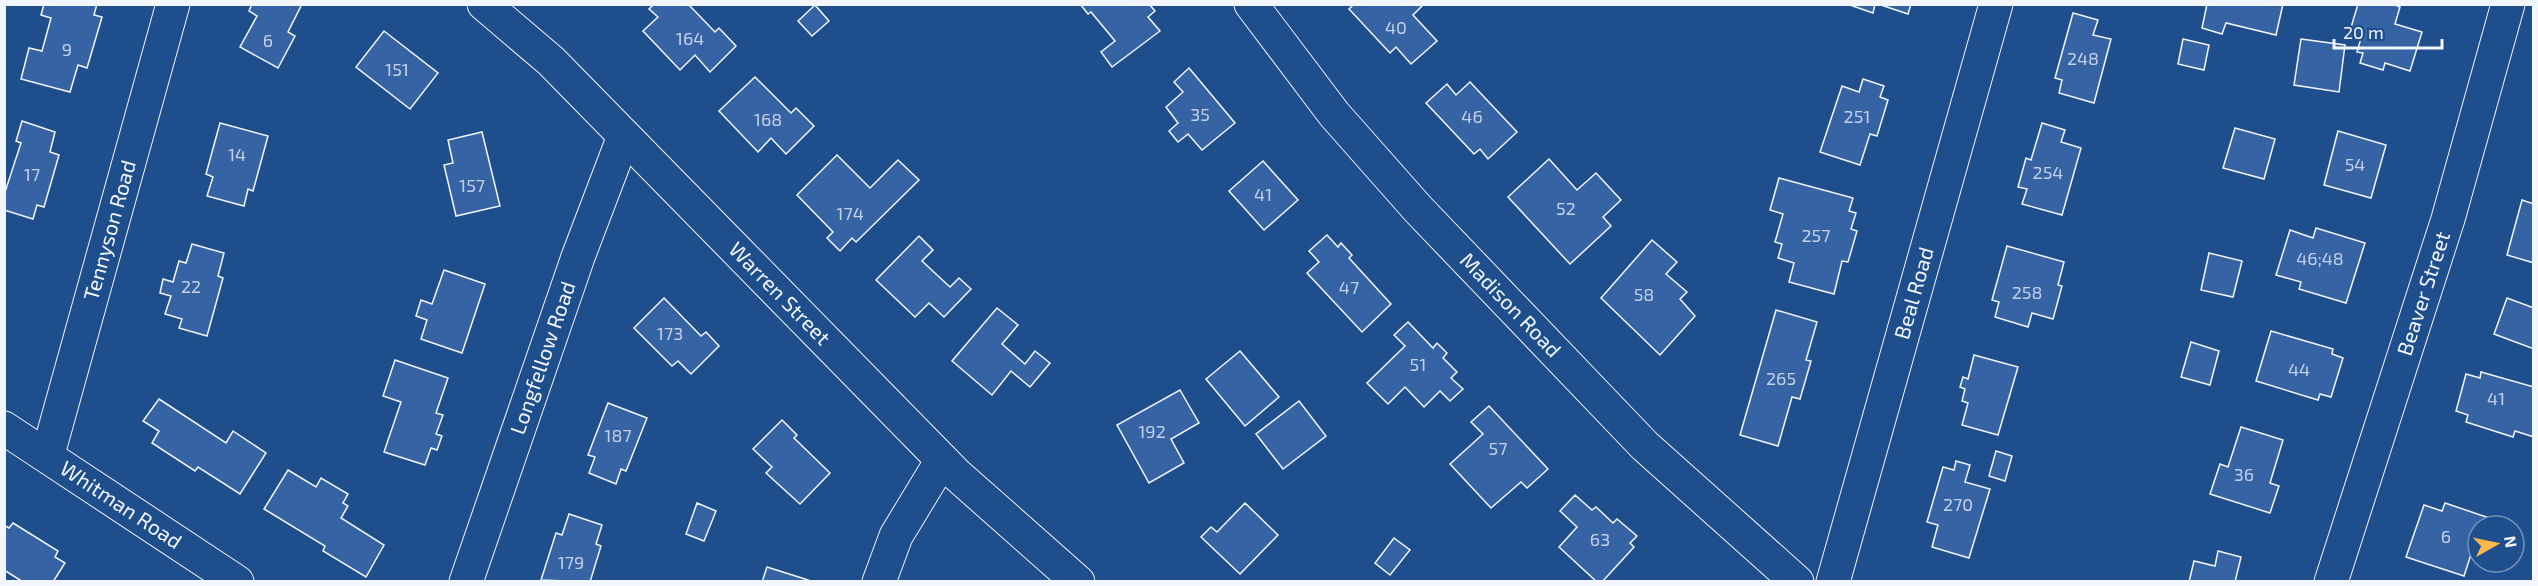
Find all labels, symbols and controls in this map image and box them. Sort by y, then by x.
scale bar [2334,12,2442,50]
house number: 40 [1385,16,1407,38]
text: 20 m [2343,21,2384,43]
house number: 164 [676,27,704,49]
house number: 6 [263,29,273,51]
house number: 9 [62,38,72,60]
house number: 248 [2067,47,2099,69]
house number: 151 [385,58,409,80]
house number: 35 [1190,103,1210,125]
house number: 46 [1461,105,1483,127]
house number: 251 [1844,105,1870,127]
house number: 168 [754,108,782,130]
house number: 14 [228,143,246,165]
house number: 54 [2345,153,2365,175]
street label: Tennyson Road [77,157,140,303]
house number: 254 [2033,161,2063,183]
house number: 17 [24,163,40,185]
house number: 157 [459,174,485,196]
house number: 41 [1254,183,1272,205]
house number: 52 [1556,197,1576,219]
house number: 174 [836,202,864,224]
house number: 257 [1802,224,1830,246]
street label: Beaver Street [2391,228,2454,358]
street label: Warren Street [724,236,836,349]
street label: Beal Road [1888,244,1938,342]
street label: Madison Road [1456,247,1567,362]
house number: 46;48 [2296,247,2344,269]
house number: 22 [181,275,201,297]
house number: 47 [1339,276,1359,298]
street label: Longfellow Road [504,278,580,437]
house number: 258 [2012,281,2042,303]
house number: 58 [1634,283,1654,305]
house number: 173 [657,322,683,344]
house number: 51 [1410,353,1426,375]
house number: 44 [2288,358,2310,380]
house number: 265 [1766,367,1796,389]
house number: 41 [2487,387,2505,409]
house number: 192 [1138,420,1166,442]
house number: 187 [604,424,632,446]
house number: 57 [1489,437,1507,459]
street label: Whitman Road [56,455,187,553]
house number: 36 [2234,463,2254,485]
house number: 270 [1943,493,1973,515]
north arrow [2466,514,2526,574]
house number: 6 [2441,525,2451,547]
house number: 63 [1590,528,1610,550]
text: N [2501,534,2522,549]
house number: 179 [558,551,584,573]

